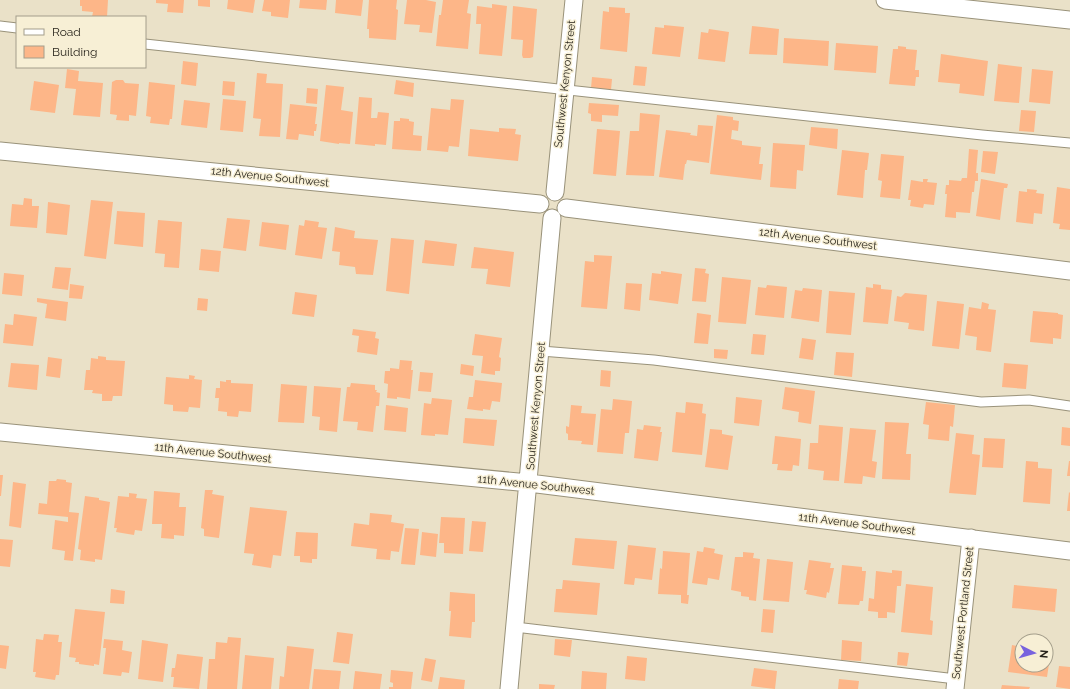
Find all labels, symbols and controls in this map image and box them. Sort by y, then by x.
legend [16,16,146,68]
street label: Southwest Kenyon Street [552,19,578,148]
text: Road [52,25,81,39]
text: Building [52,45,98,59]
street label: 12th Avenue Southwest [210,164,330,190]
street label: 12th Avenue Southwest [758,225,878,253]
street label: Southwest Kenyon Street [524,341,548,470]
street label: 11th Avenue Southwest [154,440,272,466]
street label: 11th Avenue Southwest [477,472,595,498]
street label: 11th Avenue Southwest [798,510,916,538]
street label: Southwest Portland Street [950,546,976,680]
north arrow [1014,633,1054,673]
text: N [1037,649,1050,659]

